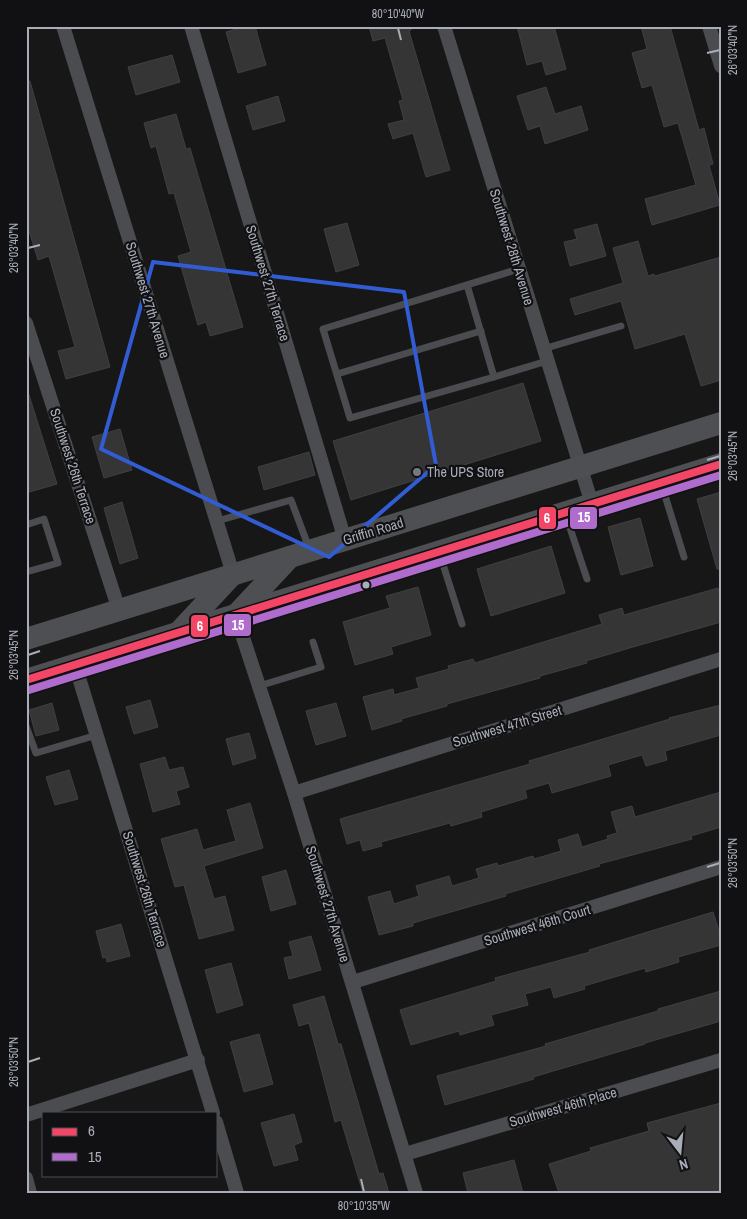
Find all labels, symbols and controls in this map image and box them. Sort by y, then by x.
text: 80°10'40"W [372,6,425,22]
text: 26°03'40"N [725,25,741,75]
street label: Southwest 28th Avenue [486,187,538,307]
text: 26°03'40"N [6,223,22,273]
street label: Southwest 27th Terrace [242,223,294,343]
street label: Southwest 27th Avenue [122,240,174,360]
street label: Southwest 26th Terrace [46,406,100,526]
text: 26°03'45"N [725,431,741,481]
place label: The UPS Store [427,463,504,481]
marker: The UPS Store [411,466,423,478]
line badge: 6 [538,506,557,530]
line badge: 15 [569,506,598,530]
text: 15 [578,508,591,526]
text: 6 [544,509,550,527]
street label: Griffin Road [341,513,405,549]
unlabelled marker [361,580,371,590]
line badge: 15 [223,613,252,637]
line badge: 6 [190,614,209,638]
text: 15 [232,616,245,634]
text: 6 [197,617,203,635]
text: 26°03'45"N [6,630,22,680]
street label: Southwest 47th Street [450,701,564,751]
street label: Southwest 26th Terrace [119,829,171,949]
text: 26°03'50"N [725,838,741,888]
street label: Southwest 27th Avenue [302,844,354,964]
street label: Southwest 46th Court [482,900,592,950]
text: 26°03'50"N [6,1037,22,1087]
street label: Southwest 46th Place [507,1083,619,1131]
legend [42,1112,218,1176]
text: 6 [88,1120,95,1141]
north arrow [654,1126,704,1176]
text: 15 [88,1146,102,1167]
text: N [677,1155,690,1174]
text: 80°10'35"W [338,1198,391,1214]

